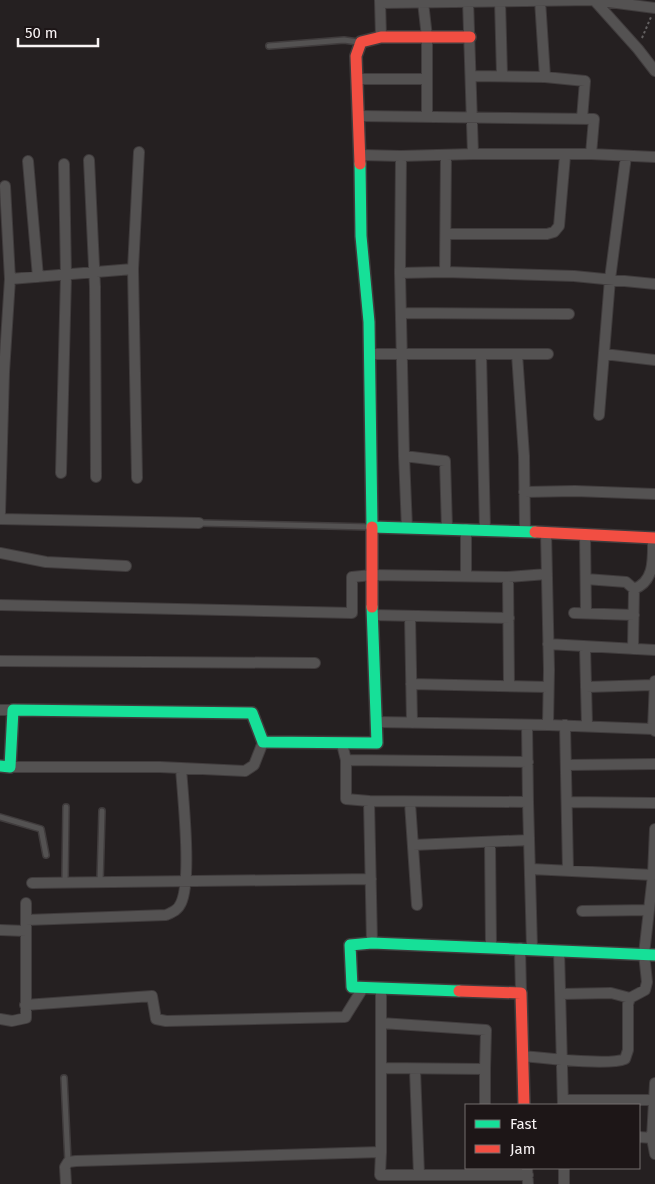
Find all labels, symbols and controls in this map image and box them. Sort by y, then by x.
scale bar [18,15,98,47]
text: 50 m [25,24,58,42]
legend [465,1104,640,1169]
text: Fast [510,1115,537,1133]
text: Jam [510,1140,536,1158]

